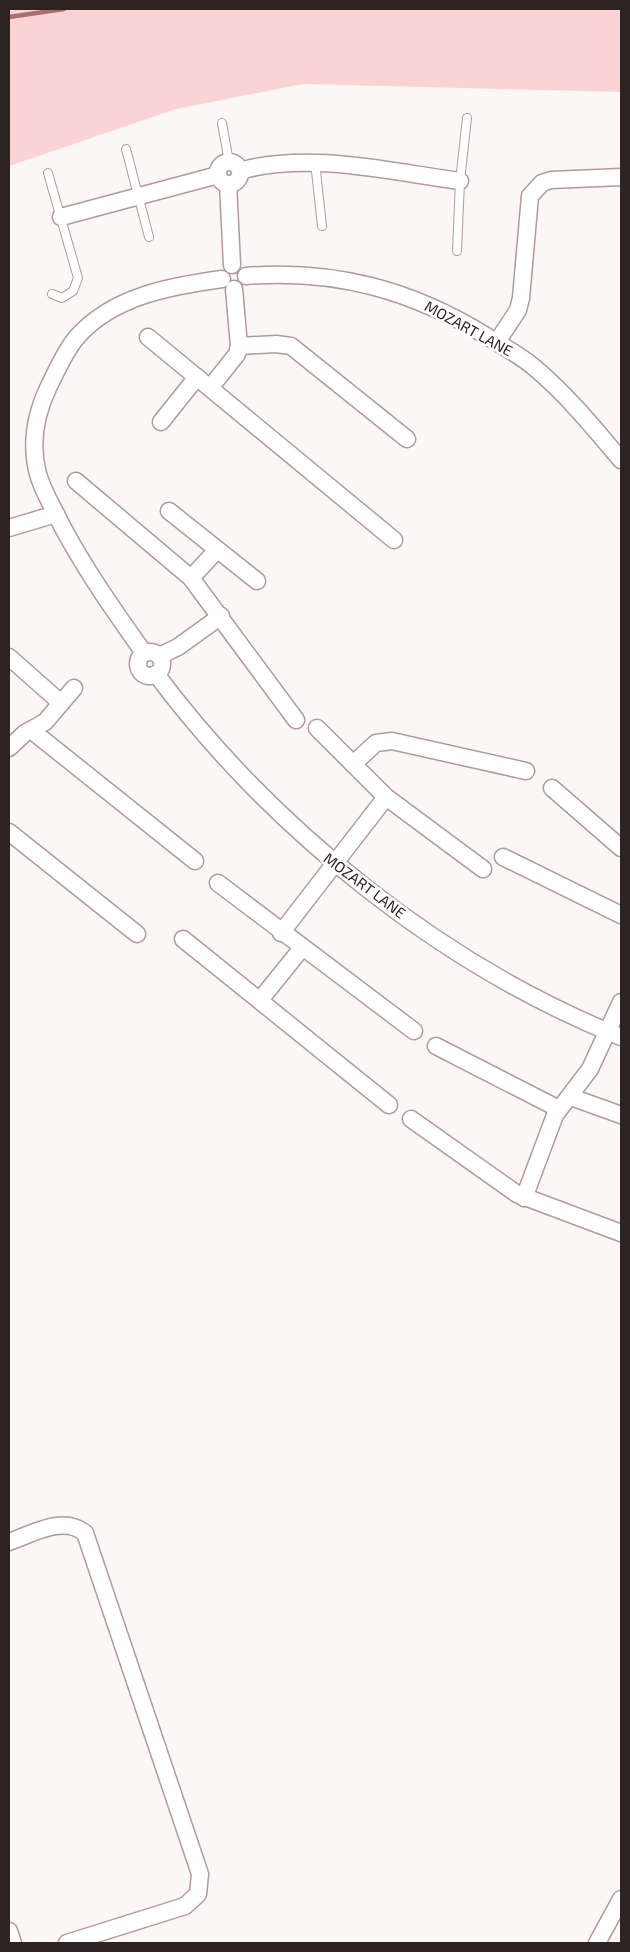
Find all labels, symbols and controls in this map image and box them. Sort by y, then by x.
street label: MOZART LANE [422,296,516,360]
street label: MOZART LANE [321,848,409,922]

